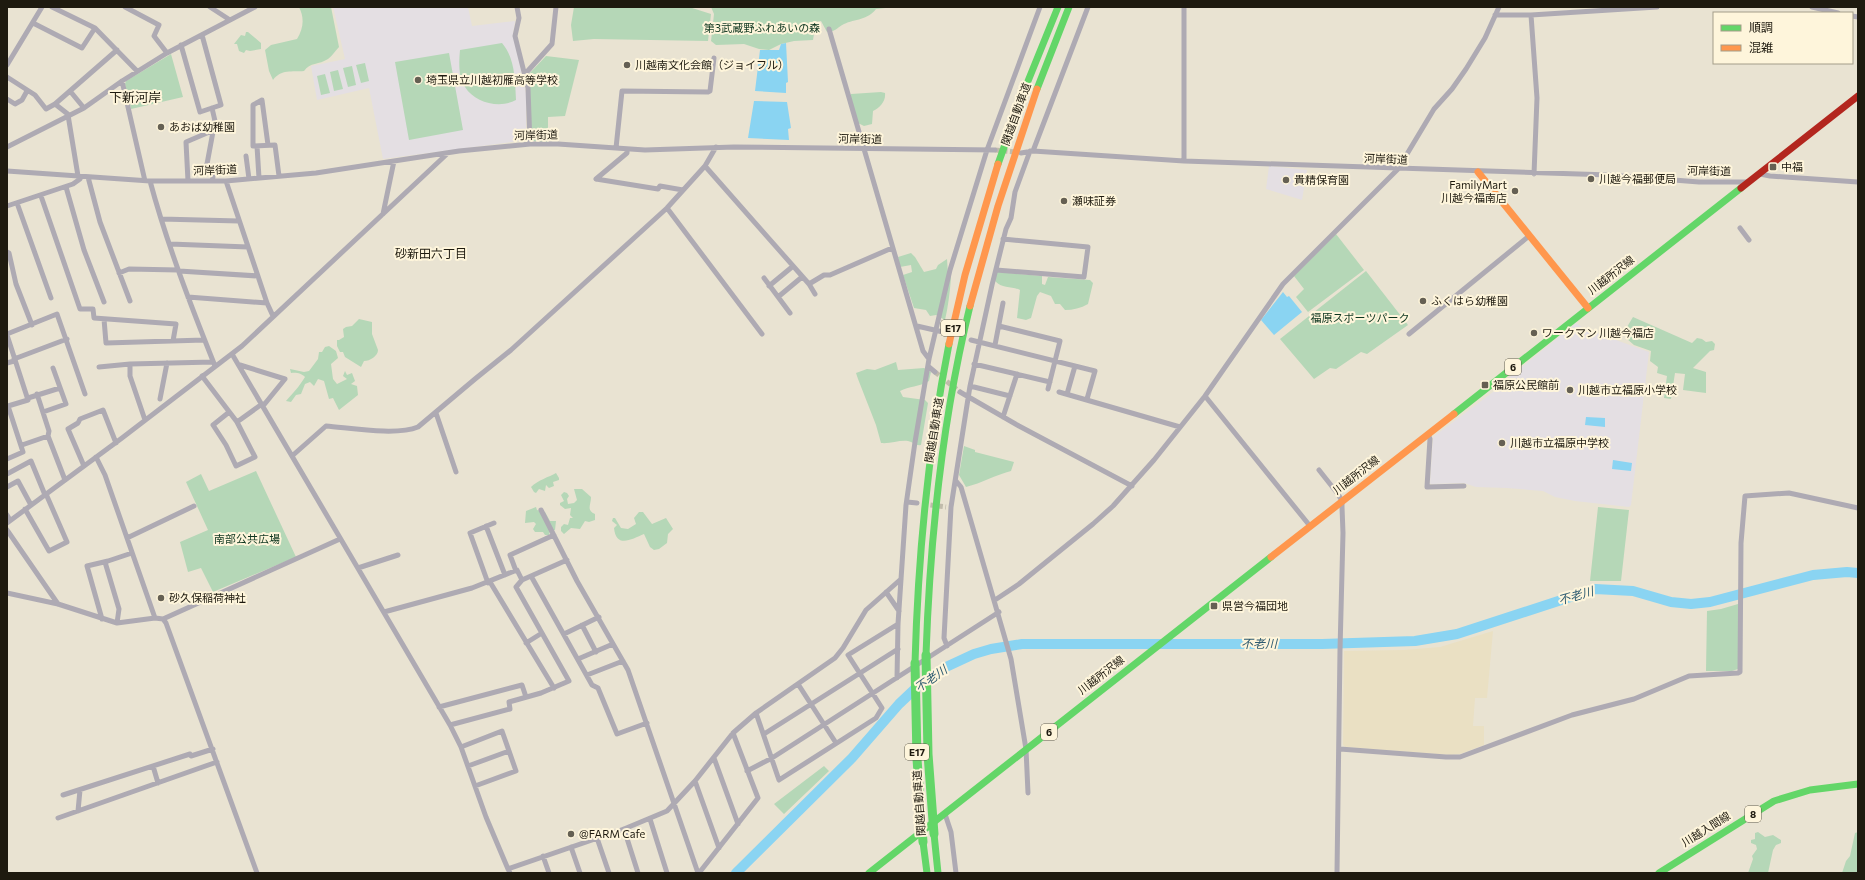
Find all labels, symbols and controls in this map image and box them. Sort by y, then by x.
legend [1713,12,1853,64]
text: 順調 [1749,20,1773,34]
park label: 第3武蔵野ふれあいの森 [704,21,820,34]
text: 混雑 [1749,40,1773,54]
place label: 川越南文化会館（ジョイフル） [635,58,789,71]
marker: 川越南文化会館（ジョイフル） [622,60,632,70]
place label: 埼玉県立川越初雁高等学校 [426,73,558,86]
marker: 埼玉県立川越初雁高等学校 [413,75,423,85]
street label: 関越自動車道 [998,81,1033,147]
district label: 下新河岸 [109,89,161,105]
place label: あおば幼稚園 [169,120,235,133]
marker: あおば幼稚園 [156,122,166,132]
street label: 河岸街道 [514,128,558,141]
street label: 河岸街道 [838,132,882,145]
street label: 河岸街道 [1364,151,1408,166]
place label: 中福 [1781,160,1803,173]
street label: 河岸街道 [193,162,237,177]
marker: 中福 [1768,162,1778,172]
street label: 河岸街道 [1687,164,1731,177]
place label: 川越今福郵便局 [1599,172,1676,185]
place label: 貴精保育園 [1294,173,1349,186]
marker: 川越今福郵便局 [1586,174,1596,184]
marker: 貴精保育園 [1281,175,1291,185]
place label: FamilyMart 川越今福南店 [1441,178,1507,204]
marker: FamilyMart 川越今福南店 [1510,186,1520,196]
place label: 瀬味証券 [1072,194,1116,207]
marker: 瀬味証券 [1059,196,1069,206]
district label: 砂新田六丁目 [395,246,467,260]
street label: 川越所沢線 [1585,253,1636,297]
place label: ふくはら幼稚園 [1431,294,1508,307]
marker: ふくはら幼稚園 [1418,296,1428,306]
park label: 福原スポーツパーク [1311,311,1409,324]
road number: E17 [941,320,965,336]
place label: ワークマン 川越今福店 [1542,326,1654,339]
marker: ワークマン 川越今福店 [1529,328,1539,338]
road number: 6 [1505,359,1521,375]
place label: 福原公民館前 [1493,378,1559,391]
marker: 福原公民館前 [1480,380,1490,390]
place label: 川越市立福原小学校 [1578,383,1677,396]
marker: 川越市立福原小学校 [1565,385,1575,395]
street label: 関越自動車道 [922,396,945,464]
place label: 川越市立福原中学校 [1510,436,1609,449]
marker: 川越市立福原中学校 [1497,438,1507,448]
street label: 川越所沢線 [1330,453,1381,497]
park label: 南部公共広場 [214,532,280,545]
water label: 不老川 [1556,583,1597,607]
place label: 砂久保稲荷神社 [169,591,246,604]
marker: 砂久保稲荷神社 [156,593,166,603]
place label: 県営今福団地 [1222,599,1288,612]
marker: 県営今福団地 [1209,601,1219,611]
water label: 不老川 [1241,636,1279,650]
street label: 川越所沢線 [1075,653,1126,697]
water label: 不老川 [912,661,951,694]
road number: 6 [1041,724,1057,740]
road number: E17 [905,744,929,760]
street label: 関越自動車道 [910,770,927,836]
road number: 8 [1745,806,1761,822]
street label: 川越入間線 [1679,808,1733,849]
place label: @FARM Cafe [579,827,646,840]
marker: @FARM Cafe [566,829,576,839]

